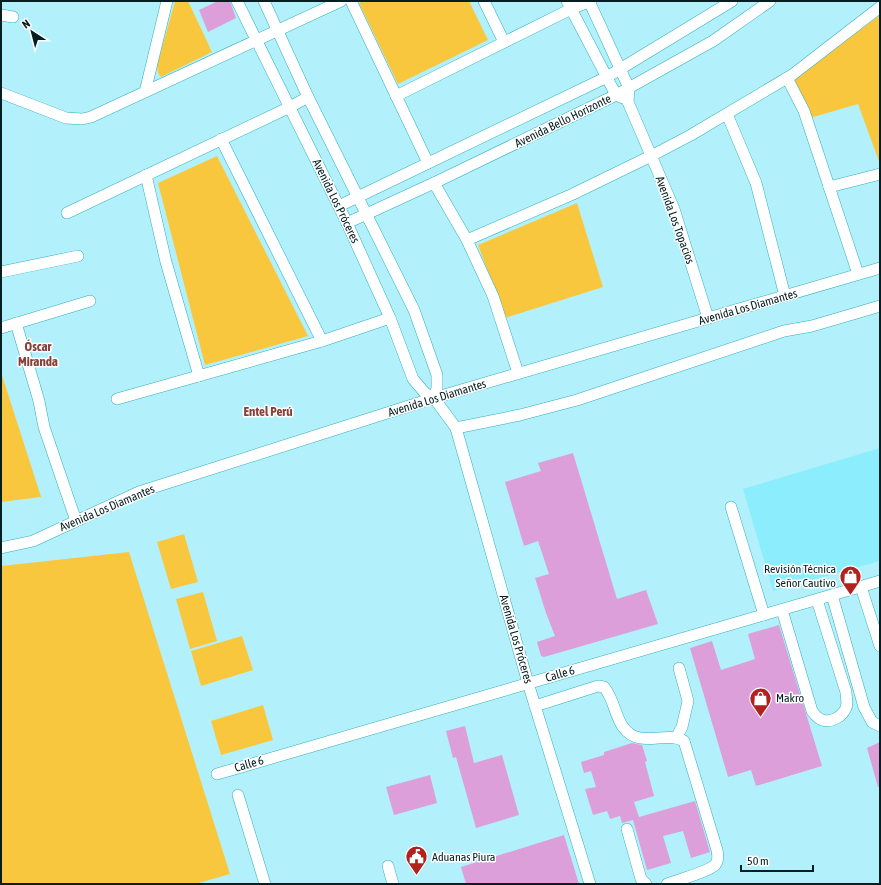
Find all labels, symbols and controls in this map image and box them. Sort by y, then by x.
north arrow [12,12,52,52]
text: N [20,17,32,31]
street label: Avenida Bello Horizonte [512,92,614,150]
street label: Avenida Los Próceres [310,157,362,245]
street label: Avenida Los Topacios [653,174,697,266]
street label: Avenida Los Diamantes [697,286,799,328]
district label: Óscar Miranda [18,339,58,369]
street label: Avenida Los Diamantes [386,376,488,420]
district label: Entel Perú [244,404,292,419]
street label: Avenida Los Diamantes [57,482,157,534]
place label: Revisión Técnica Señor Cautivo [764,562,836,590]
shop icon: Revisión Técnica Señor Cautivo [838,563,864,596]
street label: Avenida Los Próceres [497,593,535,685]
street label: Calle 6 [544,663,577,685]
shop icon: Makro [747,685,773,718]
place label: Makro [776,691,804,705]
street label: Calle 6 [233,753,266,775]
public building icon: Aduanas Piura [403,844,429,877]
scale bar [741,847,813,873]
place label: Aduanas Piura [432,850,495,864]
text: 50 m [747,854,769,868]

